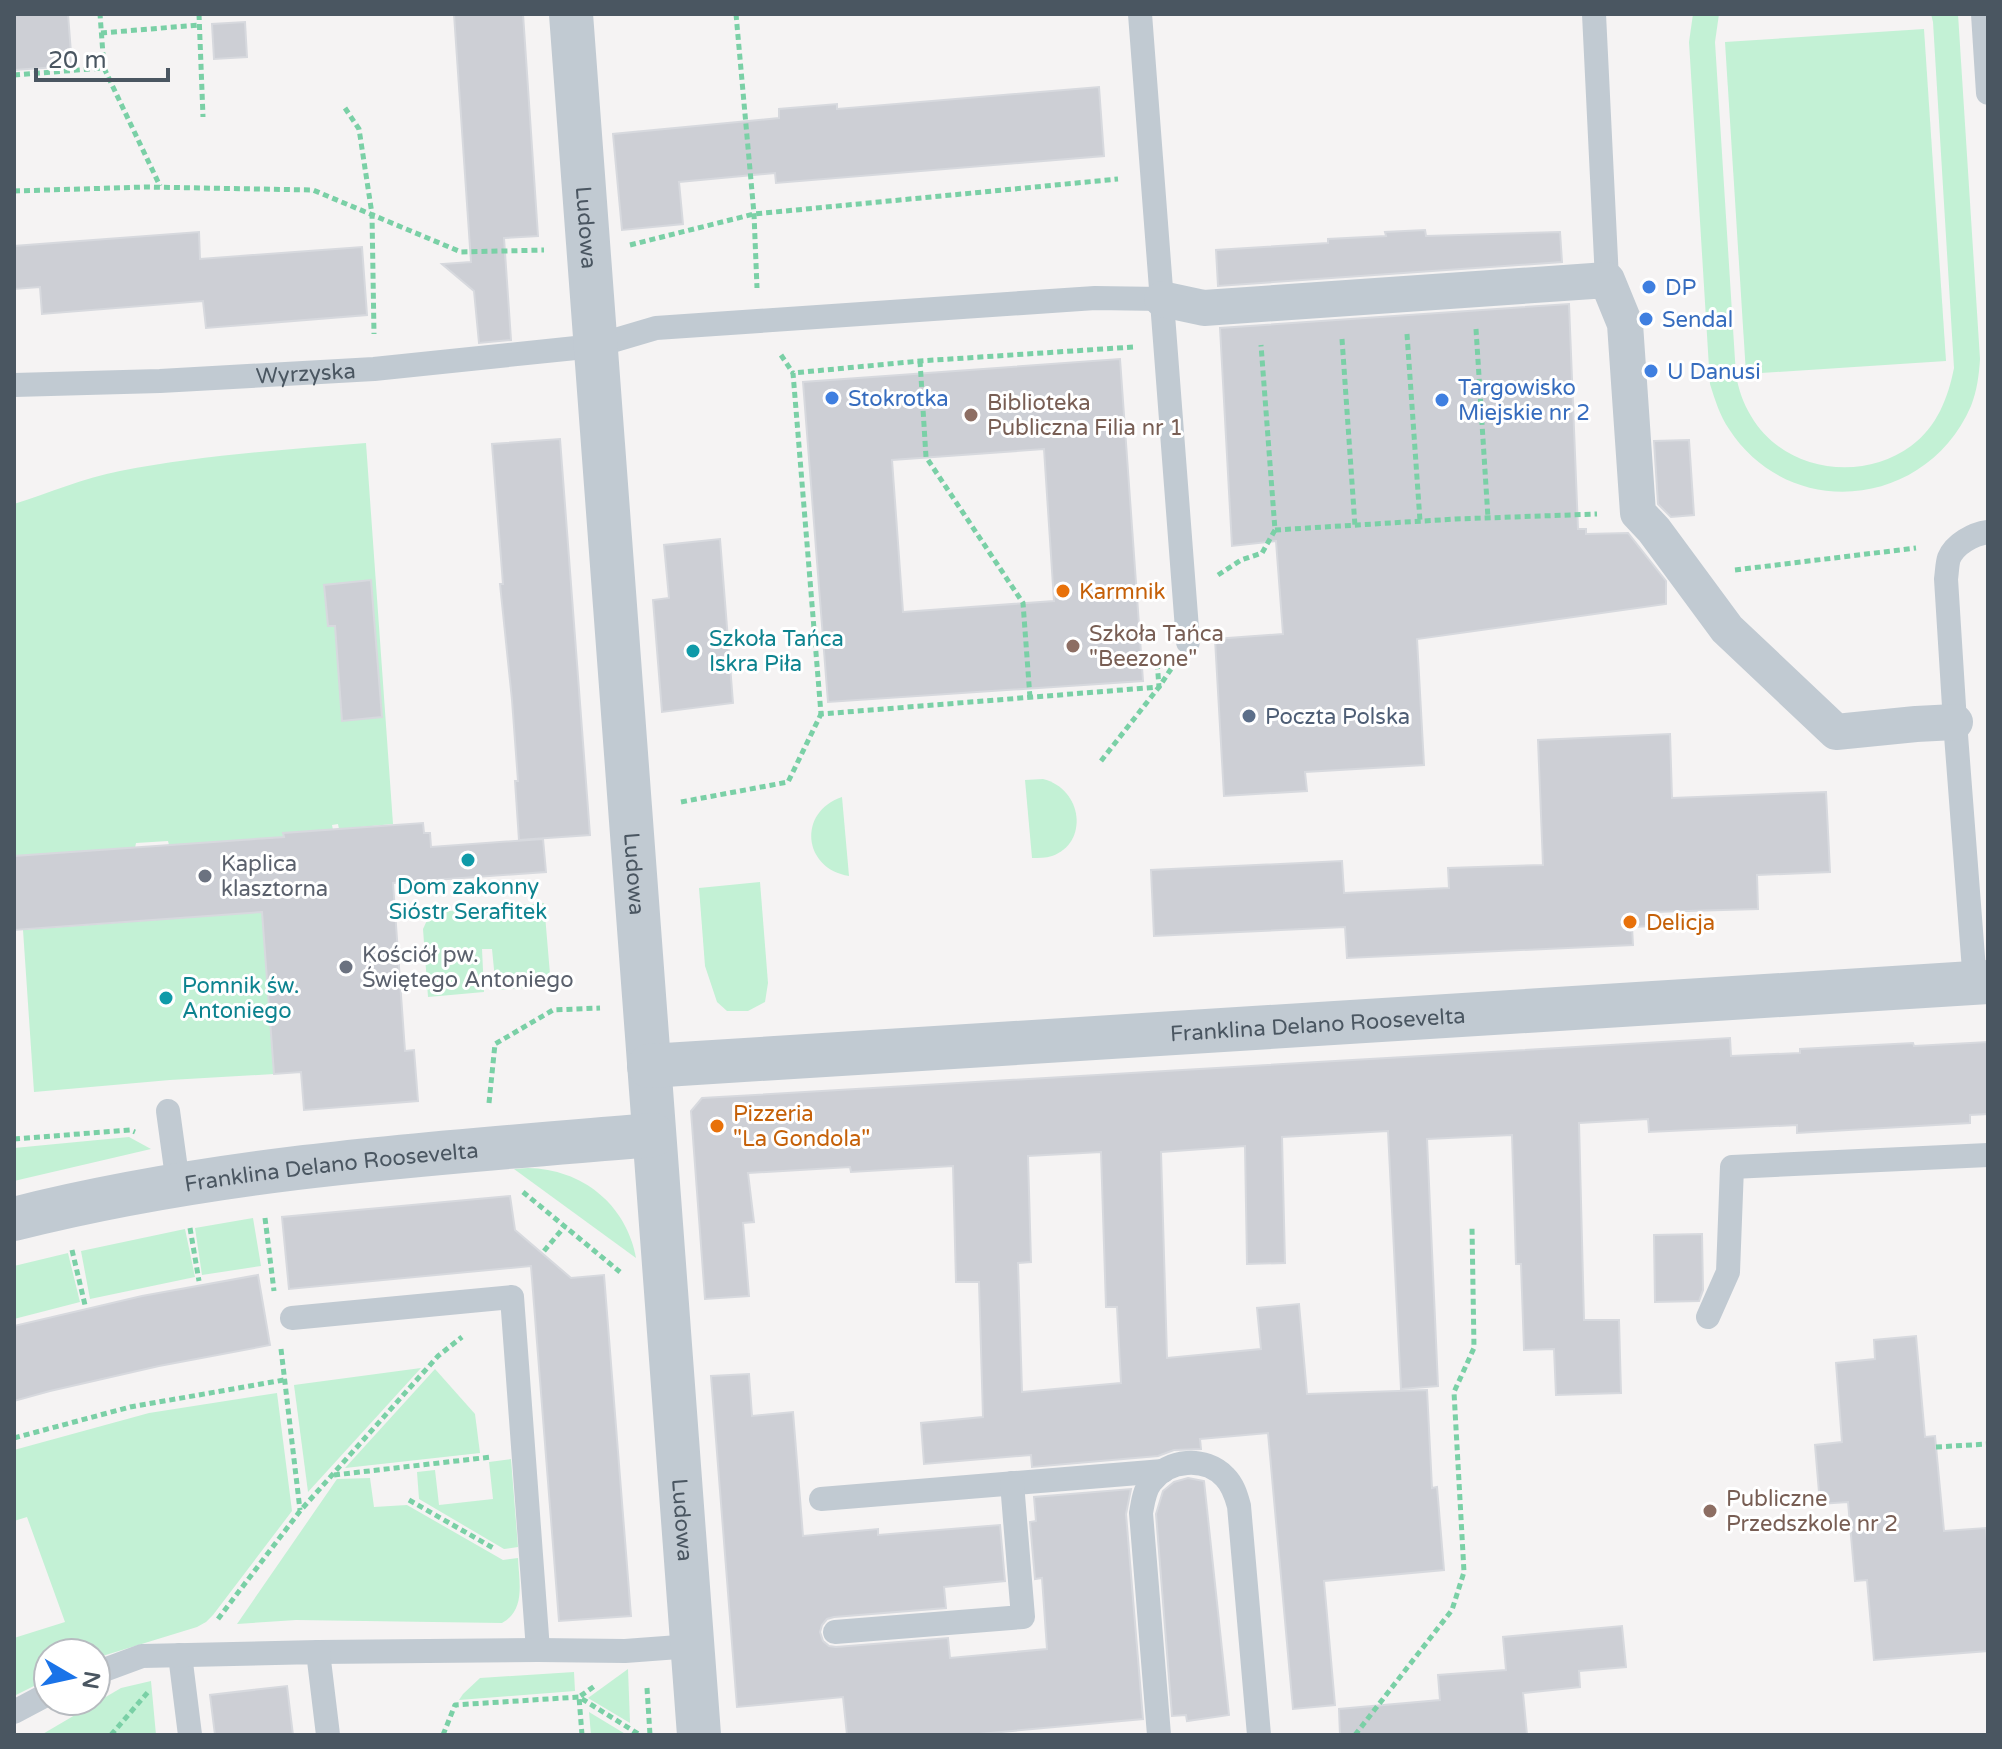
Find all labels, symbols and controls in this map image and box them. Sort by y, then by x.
scale bar [36,32,168,82]
text: 20 m [48,46,106,75]
street label: Ludowa [570,185,602,270]
place label: DP [1665,275,1697,301]
marker: DP [1640,278,1658,296]
place label: Sendal [1662,307,1733,333]
marker: Sendal [1637,310,1655,328]
street label: Wyrzyska [255,358,356,390]
place label: U Danusi [1667,359,1761,385]
marker: U Danusi [1642,362,1660,380]
place label: Targowisko Miejskie nr 2 [1458,375,1590,426]
place label: Stokrotka [848,386,949,412]
marker: Stokrotka [823,389,841,407]
place label: Biblioteka Publiczna Filia nr 1 [987,390,1183,441]
marker: Targowisko Miejskie nr 2 [1433,391,1451,409]
marker: Biblioteka Publiczna Filia nr 1 [962,406,980,424]
place label: Karmnik [1079,579,1166,605]
marker: Karmnik [1054,582,1072,600]
place label: Szkoła Tańca "Beezone" [1089,621,1224,672]
place label: Szkoła Tańca Iskra Piła [709,626,844,677]
marker: Szkoła Tańca "Beezone" [1064,637,1082,655]
marker: Szkoła Tańca Iskra Piła [684,642,702,660]
place label: Poczta Polska [1265,704,1410,730]
marker: Poczta Polska [1240,707,1258,725]
street label: Ludowa [618,831,650,916]
place label: Kaplica klasztorna [221,851,328,902]
marker: Dom zakonny Sióstr Serafitek [459,851,477,869]
marker: Kaplica klasztorna [196,867,214,885]
place label: Dom zakonny Sióstr Serafitek [389,874,547,925]
place label: Delicja [1646,910,1715,936]
marker: Delicja [1621,913,1639,931]
place label: Kościół pw. Świętego Antoniego [362,942,574,993]
marker: Kościół pw. Świętego Antoniego [337,958,355,976]
place label: Pomnik św. Antoniego [182,973,299,1024]
marker: Pomnik św. Antoniego [157,989,175,1007]
street label: Franklina Delano Roosevelta [1169,1003,1466,1047]
place label: Pizzeria "La Gondola" [733,1101,870,1152]
marker: Pizzeria "La Gondola" [708,1117,726,1135]
street label: Franklina Delano Roosevelta [182,1138,480,1198]
street label: Ludowa [666,1478,698,1562]
place label: Publiczne Przedszkole nr 2 [1726,1486,1898,1537]
marker: Publiczne Przedszkole nr 2 [1701,1502,1719,1520]
north arrow [32,1637,112,1717]
text: N [77,1669,105,1691]

